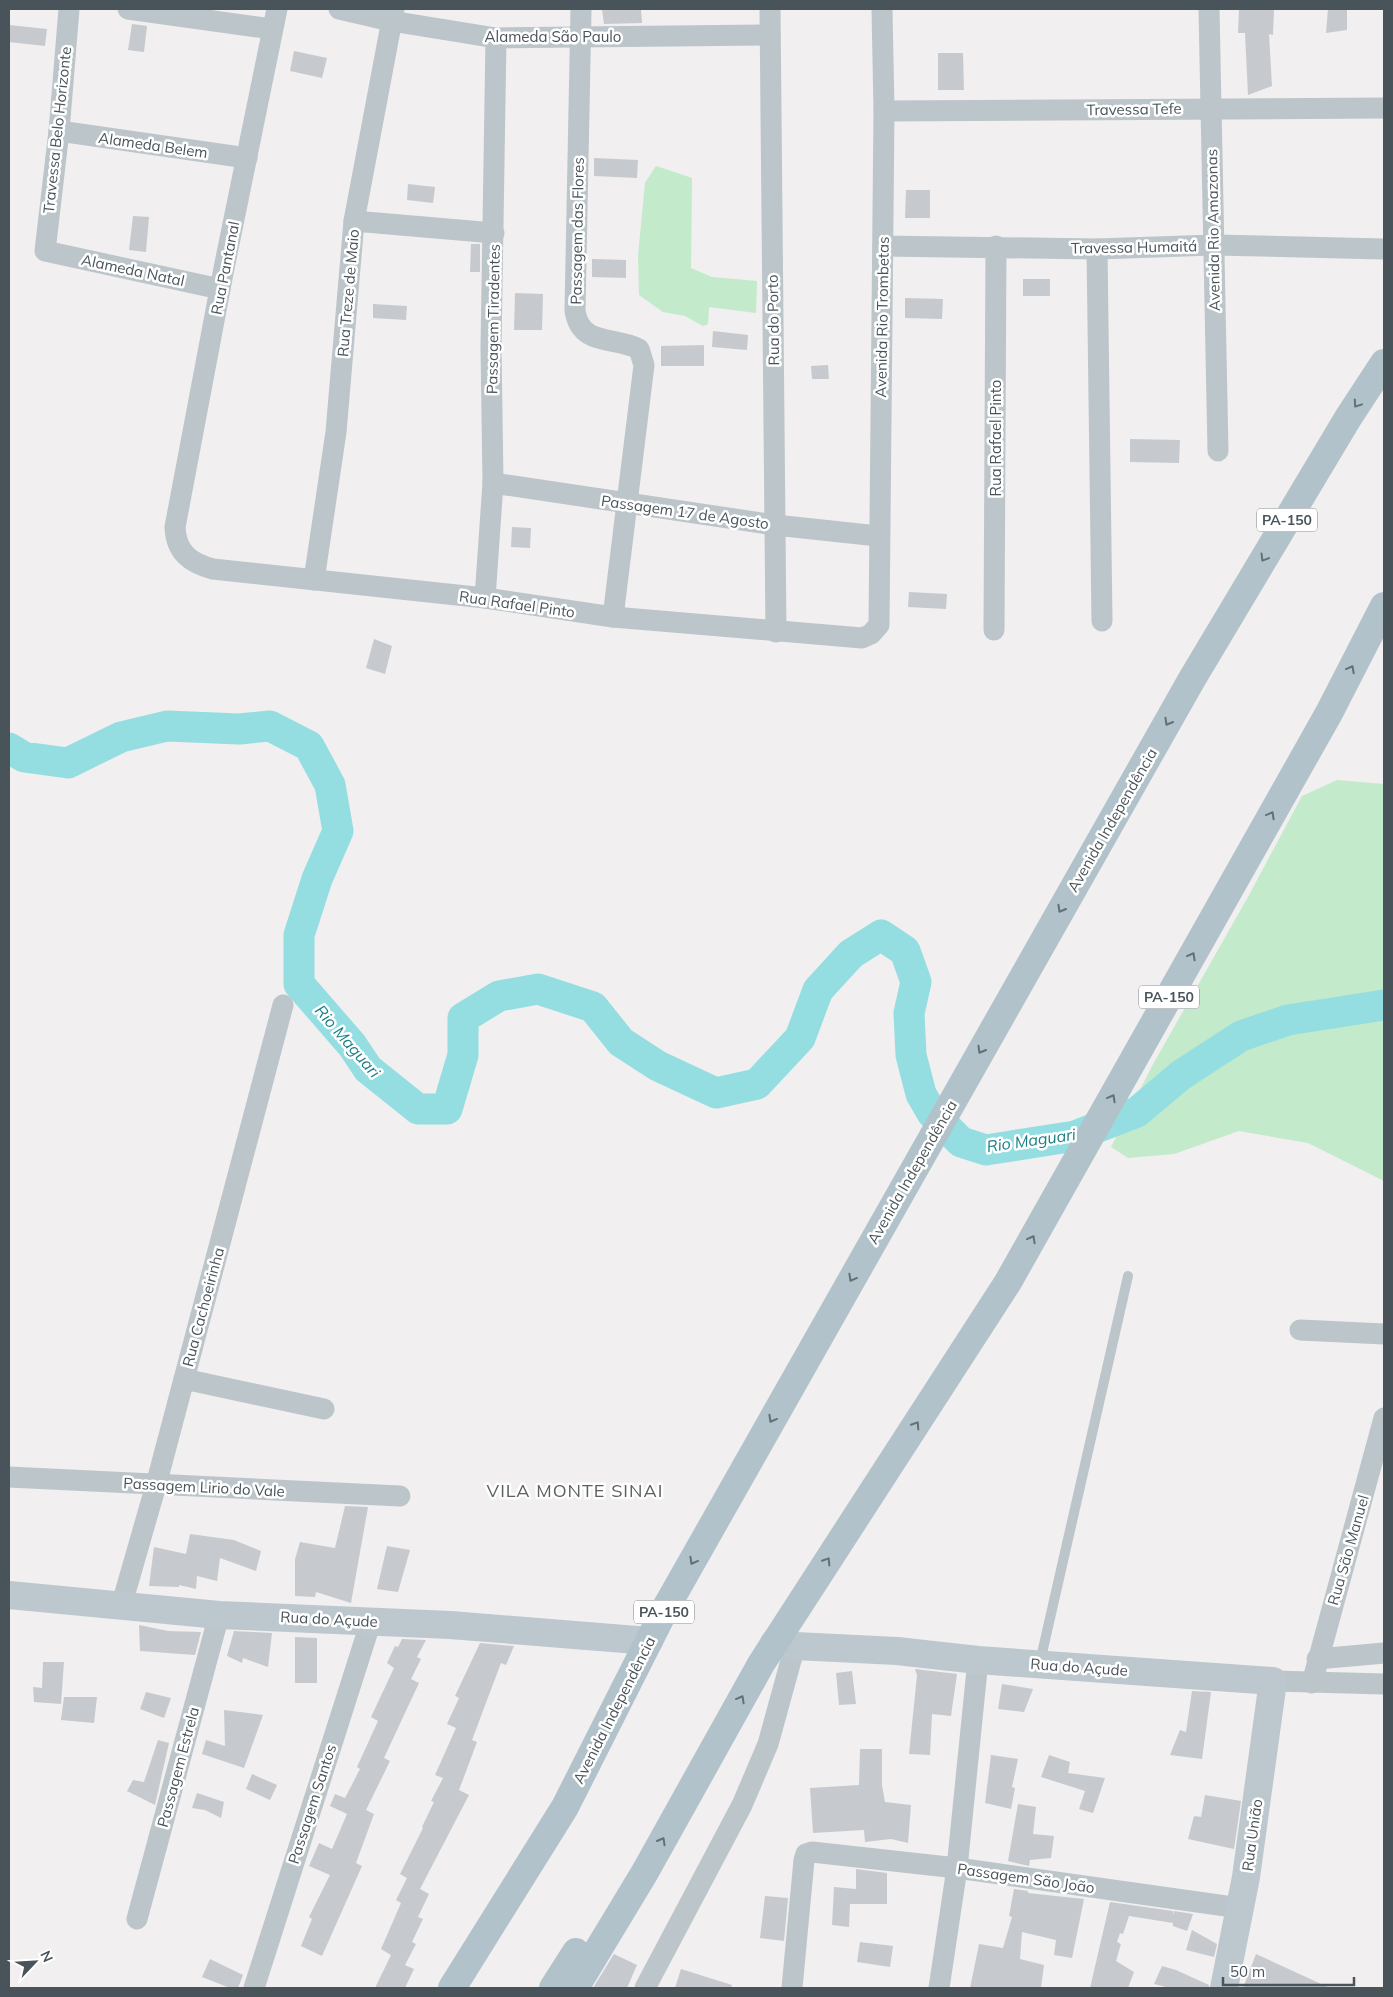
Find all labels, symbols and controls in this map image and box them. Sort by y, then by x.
street label: Alameda São Paulo [485,27,621,46]
street label: Travessa Belo Horizonte [39,46,75,214]
street label: Travessa Tefe [1086,99,1182,119]
street label: Alameda Belem [97,128,209,162]
street label: Avenida Rio Amazonas [1202,149,1224,311]
street label: Passagem das Flores [566,157,588,305]
street label: Rua Pantanal [207,220,243,316]
street label: Rua Treze de Maio [333,228,363,358]
street label: Avenida Rio Trombetas [871,236,893,398]
street label: Travessa Humaitá [1071,236,1197,258]
street label: Passagem Tiradentes [482,244,504,394]
street label: Alameda Natal [80,250,186,290]
street label: Rua do Porto [763,274,783,366]
street label: Rua Rafael Pinto [986,380,1005,496]
one-way arrow [1354,398,1363,408]
street label: Passagem 17 de Agosto [600,491,770,533]
road number: PA-150 [1257,508,1317,532]
one-way arrow [1261,552,1271,561]
street label: Rua Rafael Pinto [458,586,576,622]
one-way arrow [1345,666,1355,675]
one-way arrow [1164,716,1174,725]
street label: Avenida Independência [1063,745,1161,895]
one-way arrow [1265,811,1275,820]
one-way arrow [1058,903,1068,912]
one-way arrow [1185,953,1195,962]
road number: PA-150 [1139,986,1199,1009]
water label: Rio Maguari [311,1001,385,1082]
one-way arrow [977,1045,987,1054]
one-way arrow [1106,1094,1116,1103]
street label: Avenida Independência [863,1097,961,1247]
water label: Rio Maguari [985,1124,1077,1156]
one-way arrow [1026,1236,1036,1245]
street label: Rua Cachoeirinha [178,1245,228,1369]
one-way arrow [848,1272,858,1281]
one-way arrow [769,1414,779,1423]
one-way arrow [909,1421,919,1430]
street label: Passagem Lirio do Vale [123,1473,285,1501]
district label: VILA MONTE SINAI [487,1479,663,1502]
street label: Rua São Manuel [1323,1493,1373,1607]
one-way arrow [689,1556,699,1565]
one-way arrow [821,1558,830,1567]
road number: PA-150 [634,1600,694,1624]
street label: Rua do Açude [280,1607,378,1631]
street label: Avenida Independência [569,1633,659,1787]
street label: Rua do Açude [1030,1654,1128,1680]
one-way arrow [735,1695,745,1704]
street label: Passagem Estrela [153,1705,203,1829]
street label: Passagem Santos [284,1742,340,1866]
street label: Rua União [1238,1798,1266,1872]
one-way arrow [656,1837,666,1846]
street label: Passagem São João [956,1859,1096,1897]
north arrow [10,1937,60,1987]
text: N [36,1948,57,1965]
scale bar [1223,1954,1354,1986]
text: 50 m [1230,1962,1265,1981]

